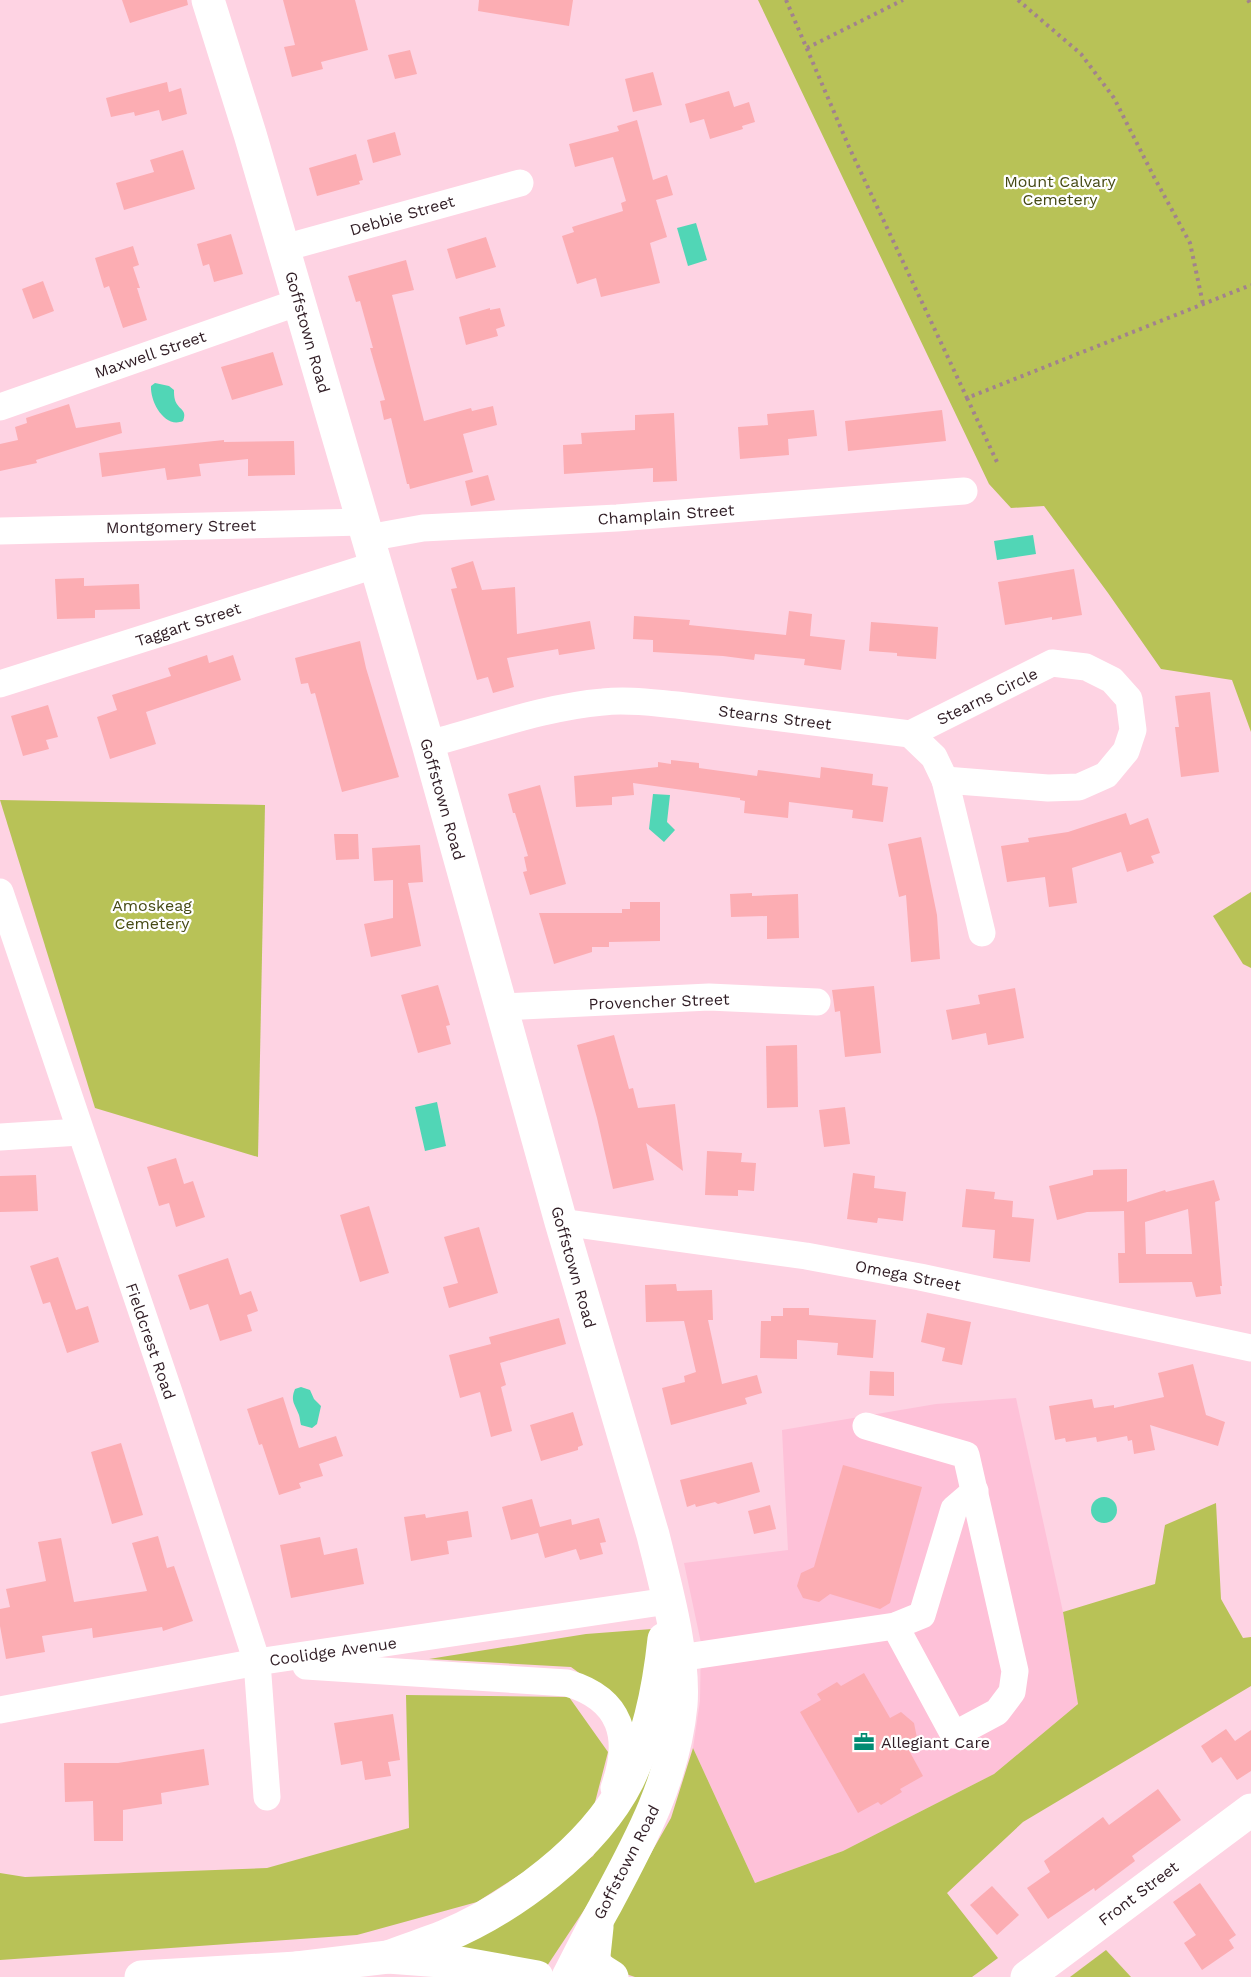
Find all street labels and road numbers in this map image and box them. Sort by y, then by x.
street label: Debbie Street [348,191,457,239]
street label: Goffstown Road [281,269,334,395]
street label: Maxwell Street [92,326,209,382]
street label: Champlain Street [597,500,735,529]
street label: Montgomery Street [106,516,257,537]
street label: Taggart Street [133,598,243,650]
street label: Stearns Circle [934,664,1041,729]
street label: Stearns Street [717,701,833,734]
street label: Goffstown Road [416,736,469,862]
street label: Provencher Street [588,990,730,1013]
street label: Goffstown Road [547,1204,600,1330]
street label: Omega Street [853,1256,963,1295]
street label: Fieldcrest Road [122,1280,179,1402]
street label: Coolidge Avenue [268,1633,398,1670]
street label: Goffstown Road [589,1802,663,1923]
street label: Front Street [1095,1857,1182,1930]

